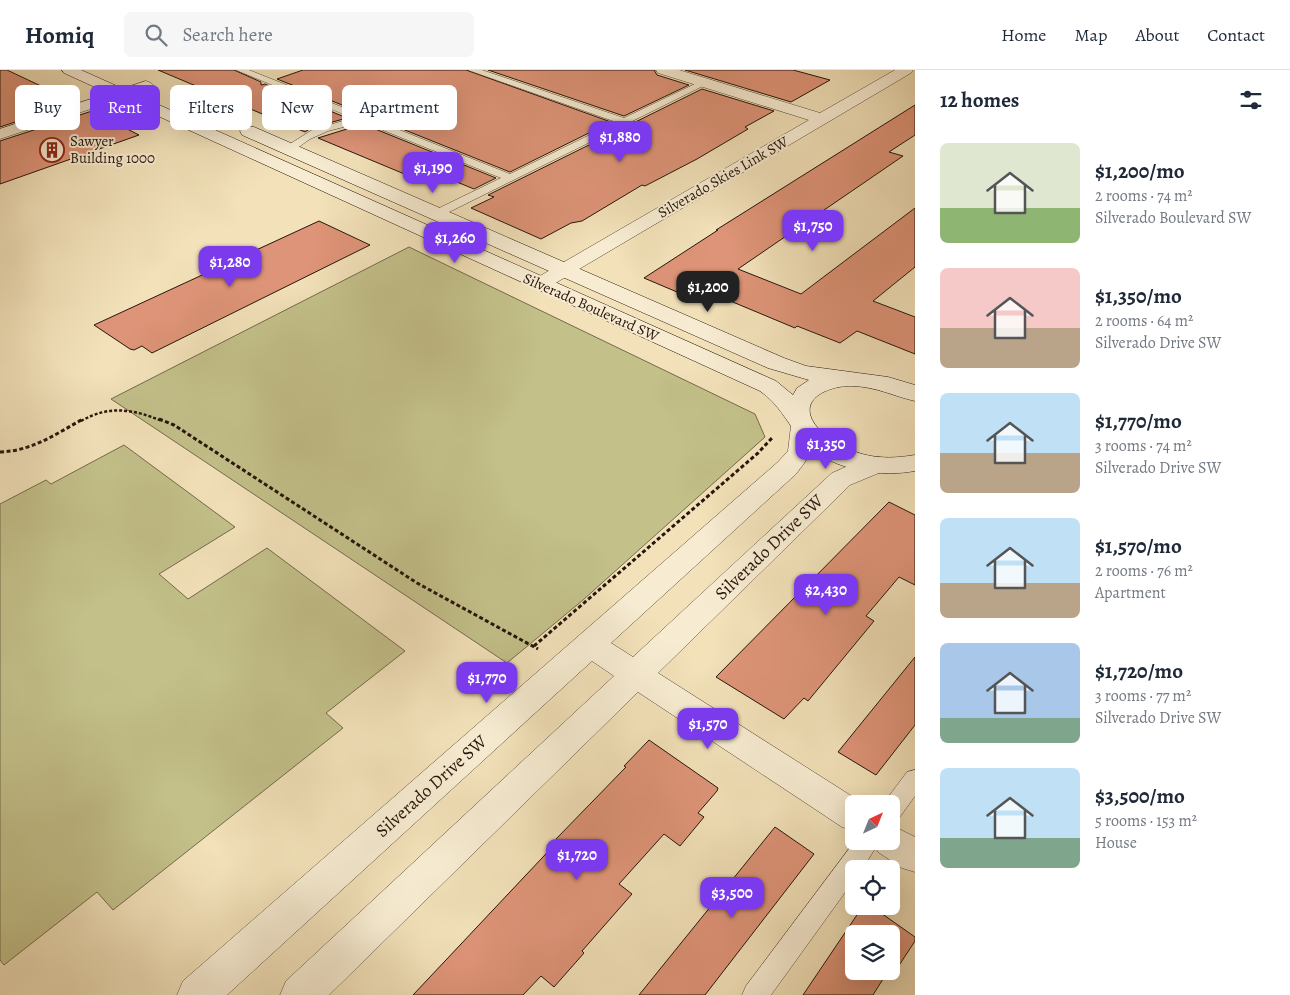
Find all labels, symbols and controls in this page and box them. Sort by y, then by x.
search box [124,12,474,57]
text: Homiq [25,19,94,51]
icon: search [142,21,170,49]
text: Search here [182,22,273,48]
text: Home [1001,23,1046,47]
text: Map [1074,23,1107,47]
text: About [1135,23,1179,47]
text: Contact [1207,23,1265,47]
chip: Buy [15,85,80,130]
chip: Rent [90,85,160,130]
chip: Filters [170,85,252,130]
chip: New [262,85,332,130]
chip: Apartment [342,85,457,130]
text: 12 homes [940,86,1019,114]
icon: filters [1237,86,1265,114]
pin: $1,880 [579,121,661,163]
text: $1,880 [600,126,640,148]
place label: Sawyer Building 1000 [70,131,155,168]
street label: Silverado Skies Link SW [654,131,792,223]
building icon: Sawyer Building 1000 [39,137,65,163]
pin: $1,190 [392,152,474,194]
text: $1,190 [414,157,452,179]
text: $1,200/mo [1095,157,1185,185]
icon: home [980,163,1040,223]
text: 2 rooms · 74 m² [1095,185,1193,207]
text: Silverado Boulevard SW [1095,207,1251,229]
pin: $1,750 [772,210,854,252]
text: $1,750 [793,215,833,237]
pin: $1,260 [414,222,496,264]
text: $1,260 [435,227,475,249]
pin: $1,280 [189,246,271,288]
text: $1,280 [210,251,250,273]
street label: Silverado Boulevard SW [520,268,662,346]
pin: $1,200 [667,270,749,313]
text: $1,200 [687,276,729,298]
text: $1,350/mo [1095,282,1182,310]
icon: home [980,288,1040,348]
text: 2 rooms · 64 m² [1095,310,1193,332]
text: Silverado Drive SW [1095,332,1221,354]
text: $1,770/mo [1095,407,1182,435]
icon: home [980,413,1040,473]
pin: $1,350 [785,428,867,470]
text: $1,350 [806,433,846,455]
text: 3 rooms · 74 m² [1095,435,1192,457]
text: Silverado Drive SW [1095,457,1221,479]
street label: Silverado Drive SW [710,489,829,605]
text: $1,570/mo [1095,532,1182,560]
icon: home [980,538,1040,598]
text: 2 rooms · 76 m² [1095,560,1193,582]
pin: $2,430 [785,574,867,616]
text: $2,430 [805,579,847,601]
text: Apartment [1095,582,1166,604]
text: $1,720/mo [1095,657,1183,685]
pin: $1,770 [446,662,528,704]
icon: home [980,663,1040,723]
text: $1,770 [467,667,507,689]
text: 3 rooms · 77 m² [1095,685,1191,707]
text: Silverado Drive SW [1095,707,1221,729]
pin: $1,570 [667,708,749,750]
text: $1,570 [688,713,728,735]
street label: Silverado Drive SW [370,729,492,842]
text: $3,500/mo [1095,782,1185,810]
icon: home [980,788,1040,848]
north arrow [845,795,900,850]
map controls [845,795,900,980]
text: 5 rooms · 153 m² [1095,810,1197,832]
text: House [1095,832,1137,854]
pin: $1,720 [536,838,618,881]
text: $1,720 [557,844,597,866]
button: locate [845,860,900,915]
pin: $3,500 [691,876,773,919]
text: $3,500 [711,882,753,904]
button: layers [845,925,900,980]

